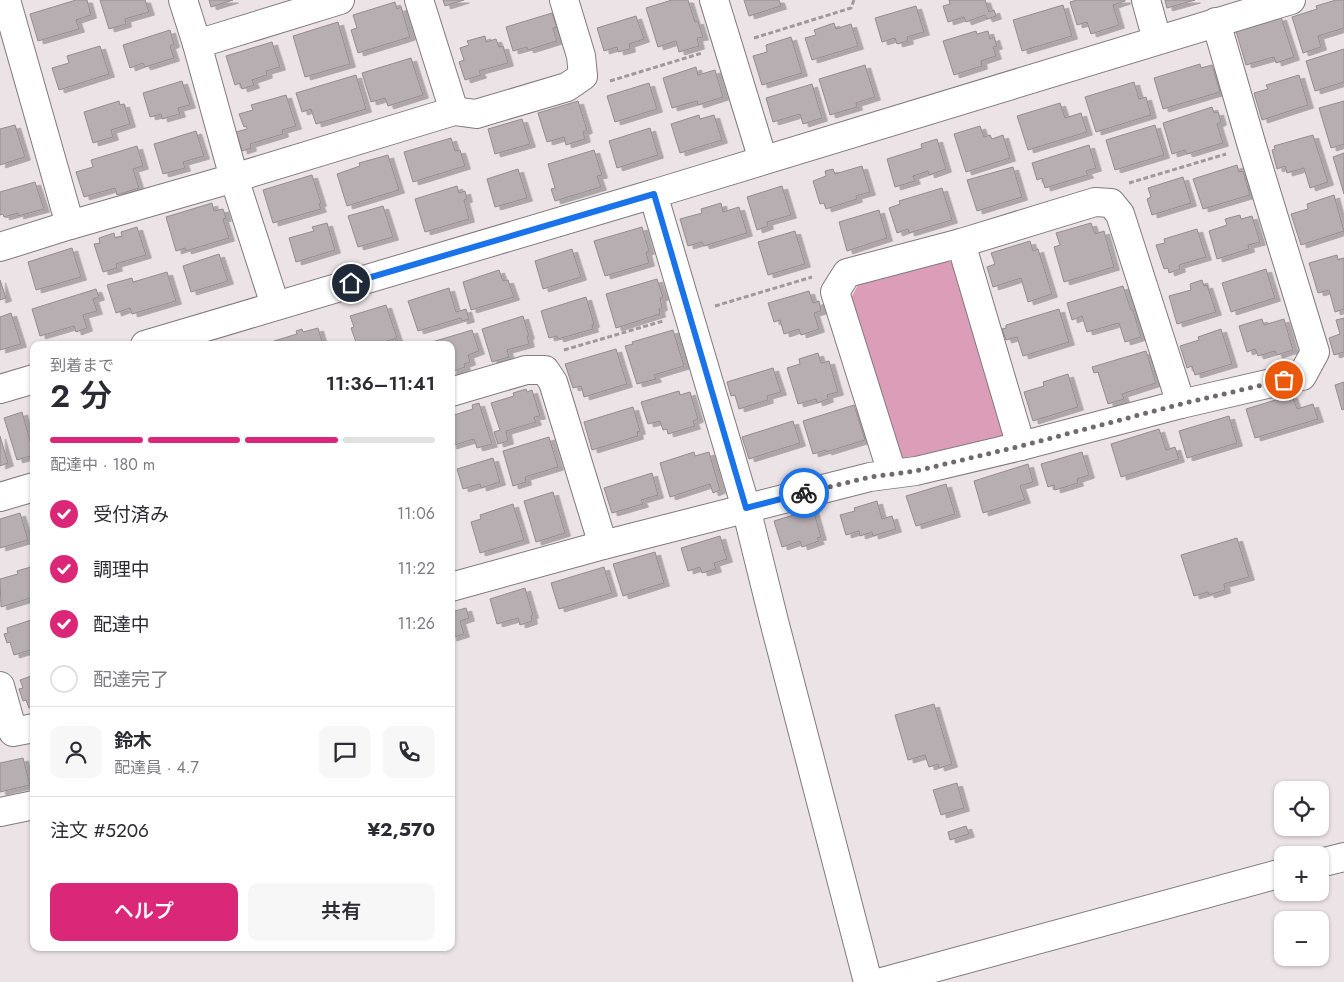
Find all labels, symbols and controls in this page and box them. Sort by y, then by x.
pin [330,262,372,304]
icon: home [337,269,365,297]
text: 到着まで [50,354,114,377]
pin [1263,359,1305,401]
icon: bag [1270,366,1298,394]
text: 11:36–11:41 [326,370,435,397]
text: 2 分 [50,373,112,419]
text: 配達中 · 180 m [50,453,155,476]
courier [779,468,829,518]
icon: bike [790,479,818,507]
icon: check [50,500,78,528]
text: 受付済み [93,501,169,528]
text: 11:06 [397,502,435,525]
icon: check [50,555,78,583]
text: 調理中 [93,556,150,583]
text: 11:22 [398,557,435,580]
icon: check [50,610,78,638]
text: 配達中 [93,611,150,638]
text: 11:26 [397,612,435,635]
text: 配達完了 [93,666,169,693]
button: person [50,726,102,778]
button: chat [319,726,371,778]
button: phone [383,726,435,778]
text: 鈴木 [114,727,152,754]
text: 配達員 · 4.7 [114,756,199,779]
map controls [1274,781,1329,966]
button: locate [1274,781,1329,836]
text: ¥2,570 [367,816,435,843]
text: 注文 #5206 [50,817,149,844]
button: + [1274,846,1329,901]
button: ヘルプ [50,883,238,941]
button: 共有 [248,883,435,941]
button: − [1274,911,1329,966]

